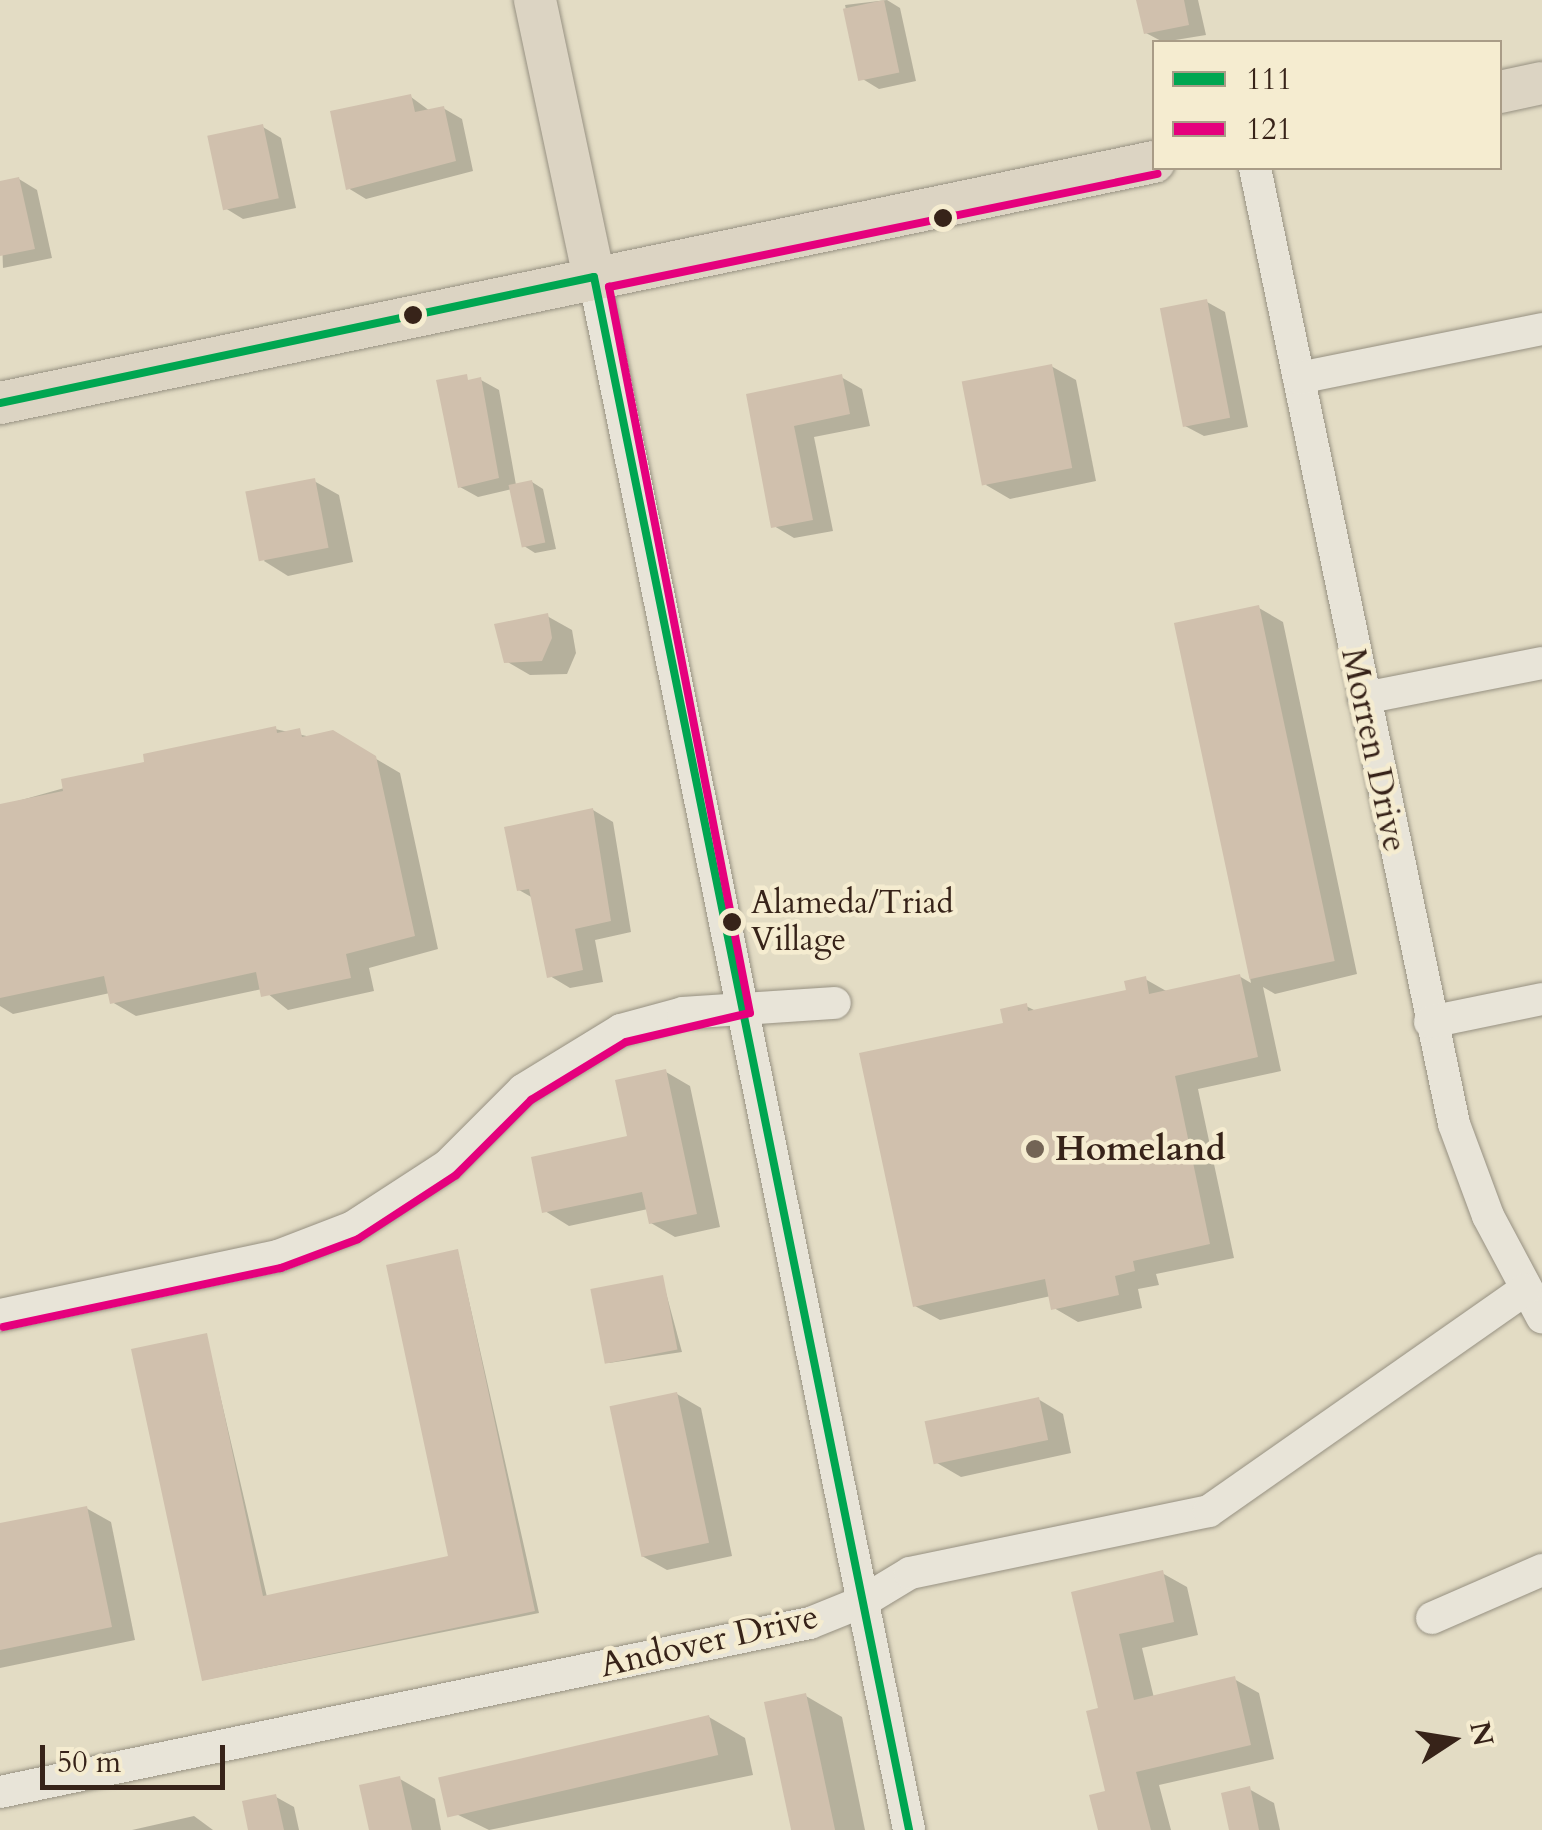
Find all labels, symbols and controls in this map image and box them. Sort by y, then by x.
legend [1152,40,1502,170]
text: 111 [1246,59,1292,100]
text: 121 [1246,109,1292,150]
unlabelled marker [933,208,953,228]
unlabelled marker [403,305,423,325]
street label: Morren Drive [1332,644,1416,856]
place label: Alameda/Triad Village [751,885,954,960]
marker: Alameda/Triad Village [722,912,742,932]
place label: Homeland [1055,1128,1226,1170]
marker: Homeland [1024,1138,1046,1160]
street label: Andover Drive [596,1595,822,1687]
north arrow [1402,1690,1502,1790]
text: N [1460,1718,1502,1750]
scale bar [45,1725,230,1787]
text: 50 m [57,1742,121,1783]

